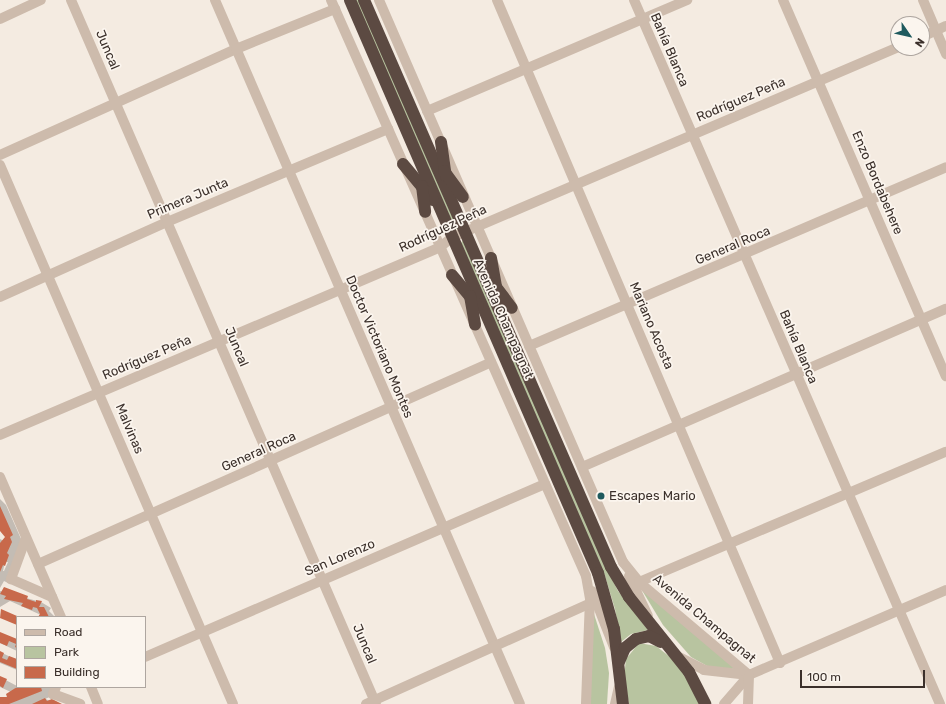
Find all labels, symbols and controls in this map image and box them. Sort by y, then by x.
street label: Bahía Blanca [646,11,692,89]
north arrow [890,16,930,56]
street label: Juncal [92,28,122,72]
text: N [912,36,927,49]
street label: Rodríguez Peña [694,74,788,126]
street label: Enzo Bordabehere [848,129,906,237]
street label: Primera Junta [145,175,231,223]
street label: Rodríguez Peña [397,202,489,256]
street label: General Roca [693,223,773,269]
street label: Avenida Champagnat [469,257,537,381]
street label: Doctor Victoriano Montes [342,273,416,421]
street label: Mariano Acosta [626,280,676,372]
street label: Bahía Blanca [775,308,821,386]
street label: Juncal [221,325,251,369]
street label: Rodríguez Peña [100,332,194,384]
street label: Malvinas [112,402,146,456]
street label: General Roca [219,429,299,475]
place label: Escapes Mario [609,488,696,504]
marker: Escapes Mario [596,491,606,501]
street label: San Lorenzo [302,536,378,580]
street label: Avenida Champagnat [649,571,759,667]
legend [16,616,146,688]
street label: Juncal [349,622,379,666]
text: Road [54,625,82,639]
text: Park [54,645,79,659]
scale bar [802,662,927,688]
text: Building [54,665,100,679]
text: 100 m [807,670,841,684]

